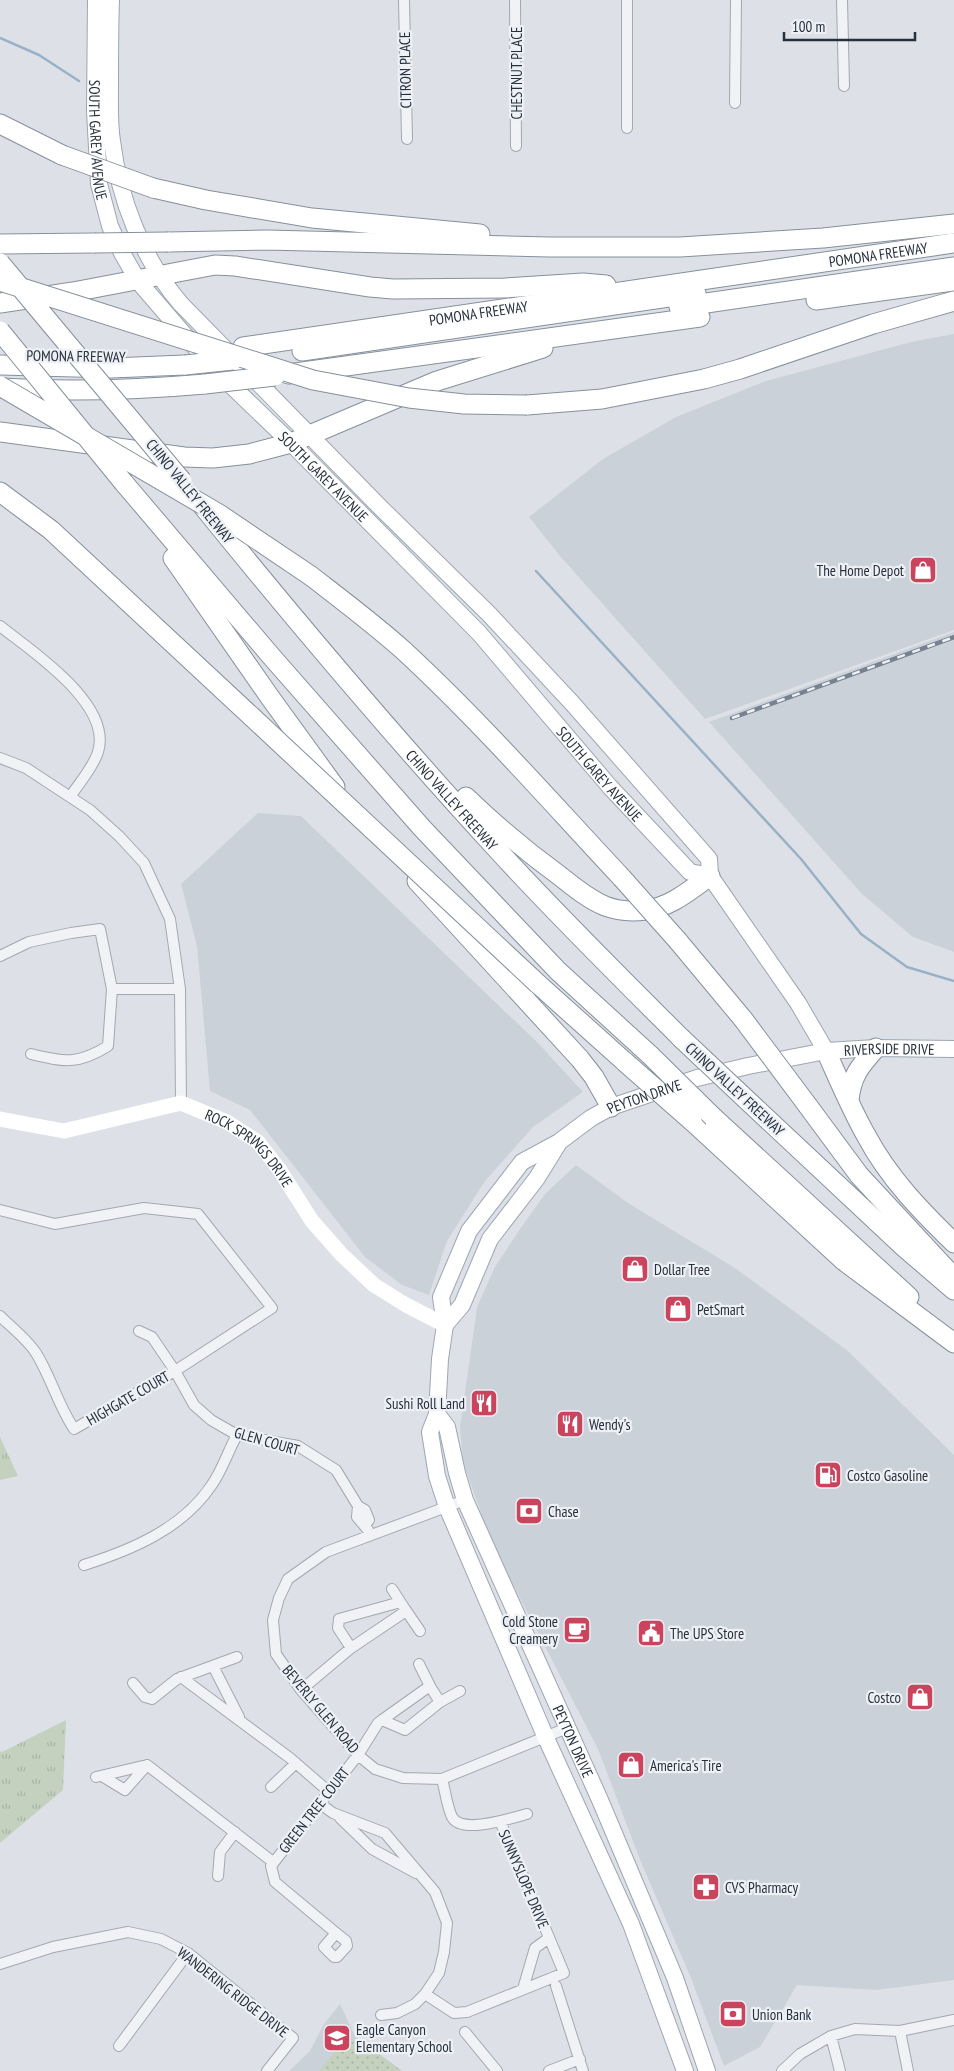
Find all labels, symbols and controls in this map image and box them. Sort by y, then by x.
scale bar [784,10,915,42]
text: 100 m [792,17,825,36]
street label: CHESTNUT PLACE [507,27,526,119]
street label: CITRON PLACE [395,32,415,108]
street label: SOUTH GAREY AVENUE [85,80,112,202]
street label: POMONA FREEWAY [828,237,929,271]
street label: POMONA FREEWAY [428,296,529,329]
street label: POMONA FREEWAY [26,346,126,366]
street label: SOUTH GAREY AVENUE [275,427,373,526]
street label: CHINO VALLEY FREEWAY [142,435,238,547]
shop icon: The Home Depot [908,555,938,585]
place label: The Home Depot [816,561,904,580]
street label: SOUTH GAREY AVENUE [553,722,647,825]
street label: CHINO VALLEY FREEWAY [402,745,502,854]
street label: CHINO VALLEY FREEWAY [681,1038,789,1140]
street label: RIVERSIDE DRIVE [843,1038,935,1059]
street label: PEYTON DRIVE [603,1075,684,1117]
street label: ROCK SPRINGS DRIVE [202,1105,297,1190]
shop icon: Dollar Tree [620,1254,650,1284]
place label: Dollar Tree [654,1260,710,1279]
shop icon: PetSmart [663,1294,693,1324]
place label: PetSmart [697,1300,744,1319]
street label: HIGHGATE COURT [83,1366,173,1429]
restaurant icon: Sushi Roll Land [469,1388,499,1418]
place label: Sushi Roll Land [386,1394,465,1413]
restaurant icon: Wendy's [555,1409,585,1439]
place label: Wendy's [589,1415,630,1434]
street label: GLEN COURT [232,1423,302,1459]
fuel station icon: Costco Gasoline [813,1460,843,1490]
place label: Costco Gasoline [847,1466,928,1485]
bank icon: Chase [514,1496,544,1526]
place label: Chase [548,1502,579,1521]
place label: Cold Stone Creamery [502,1612,558,1648]
cafe icon: Cold Stone Creamery [562,1615,592,1645]
public building icon: The UPS Store [636,1618,666,1648]
place label: The UPS Store [670,1624,744,1643]
street label: BEVERLY GLEN ROAD [278,1661,364,1757]
shop icon: Costco [905,1682,935,1712]
place label: Costco [867,1688,901,1707]
street label: PEYTON DRIVE [549,1702,598,1780]
shop icon: America's Tire [616,1750,646,1780]
place label: America's Tire [650,1756,722,1775]
street label: GREEN TREE COURT [274,1763,354,1857]
street label: SUNNYSLOPE DRIVE [495,1827,553,1931]
pharmacy icon: CVS Pharmacy [691,1872,721,1902]
place label: CVS Pharmacy [725,1878,798,1897]
street label: WANDERING RIDGE DRIVE [174,1943,292,2041]
bank icon: Union Bank [718,1999,748,2029]
place label: Union Bank [752,2005,812,2024]
place label: Eagle Canyon Elementary School [356,2020,453,2056]
school or university icon: Eagle Canyon Elementary School [322,2023,352,2053]

